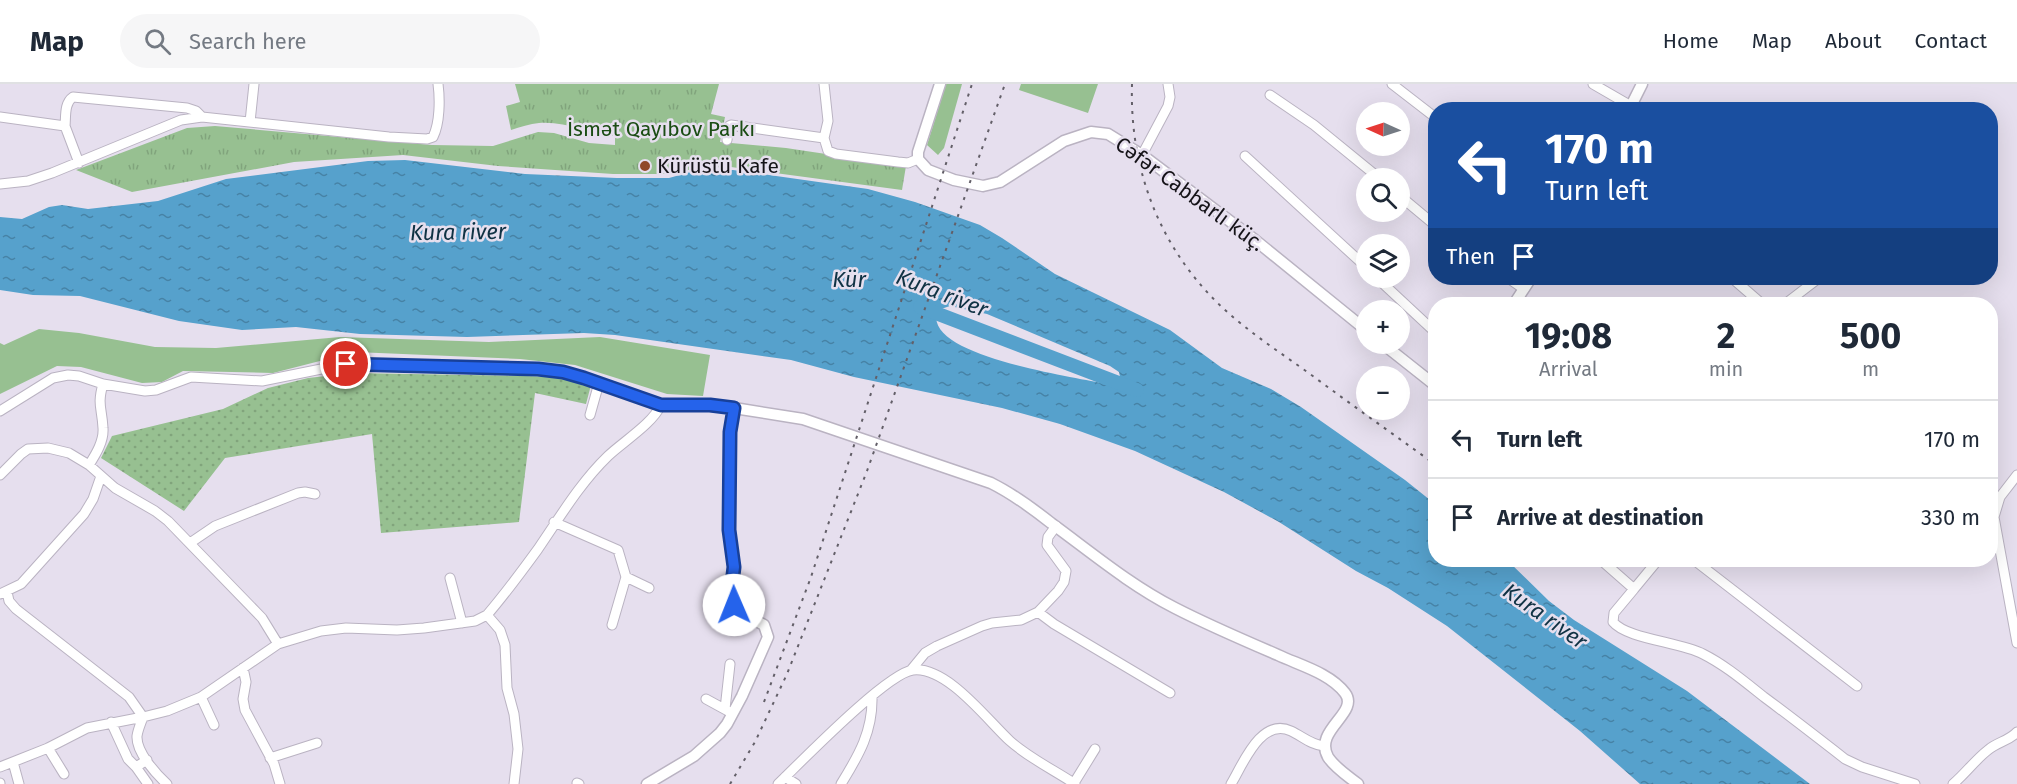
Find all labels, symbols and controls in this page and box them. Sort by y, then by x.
search box [120,14,540,68]
text: Map [30,25,84,58]
icon: search [141,25,174,58]
text: Search here [189,28,307,55]
text: Home [1663,28,1719,54]
text: Map [1752,28,1792,54]
text: About [1825,28,1882,54]
text: Contact [1915,28,1987,54]
north arrow [1356,102,1410,156]
map controls [1356,102,1410,420]
park label: İsmət Qayıbov Parkı [567,116,755,142]
text: 170 m [1545,124,1654,174]
icon: left [1446,126,1524,204]
street label: Cəfər Cabbarlı küç. [1110,131,1270,257]
place label: Kürüstü Kafe [657,153,779,179]
marker: Kürüstü Kafe [638,159,652,173]
button: search [1356,168,1410,222]
text: Turn left [1545,175,1648,207]
water label: Kura river [410,218,507,246]
button: layers [1356,234,1410,288]
icon: arrive [1507,240,1540,273]
text: Then [1446,243,1495,270]
water label: Kura river [892,263,992,323]
water label: Kür [832,266,866,293]
button: + [1356,300,1410,354]
text: 19:08 [1525,314,1612,358]
text: 2 [1717,314,1735,358]
text: 500 [1840,314,1901,358]
pin [320,338,371,389]
icon: arrive [329,347,362,380]
text: Arrival [1539,357,1598,381]
text: min [1709,357,1743,381]
text: m [1862,357,1879,381]
button: − [1356,366,1410,420]
icon: left [1446,423,1479,456]
text: Turn left [1497,426,1582,453]
text: 170 m [1924,426,1980,453]
icon: arrive [1446,501,1479,534]
text: Arrive at destination [1497,504,1704,531]
text: 330 m [1921,504,1980,531]
position arrow [702,573,766,637]
water label: Kura river [1498,577,1593,655]

